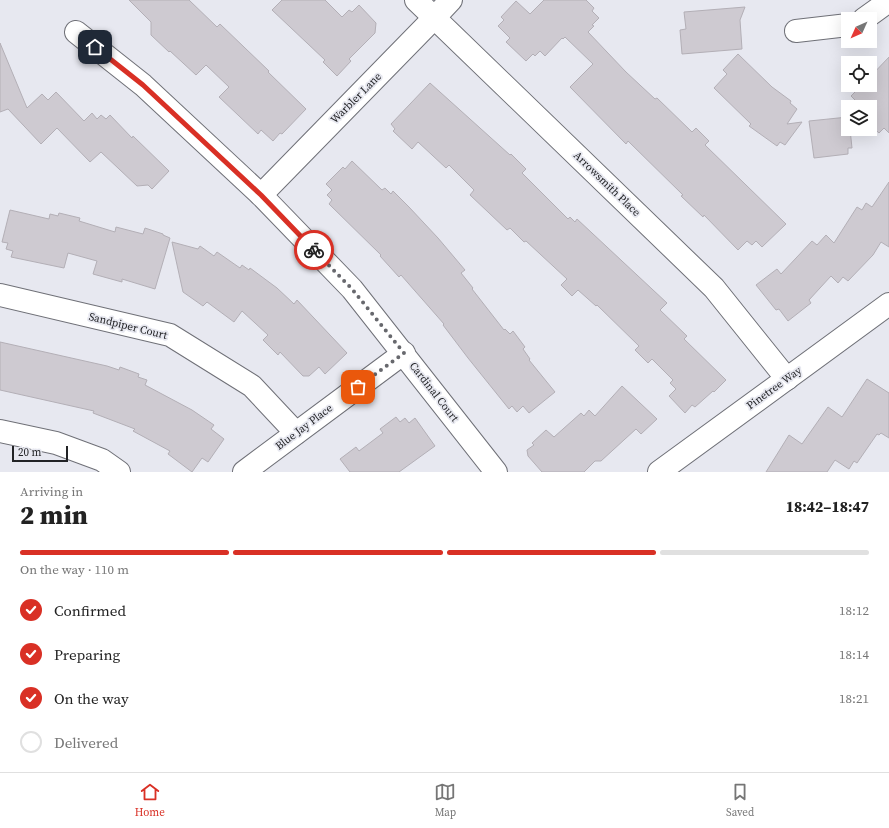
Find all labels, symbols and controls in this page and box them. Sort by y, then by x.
north arrow [841,12,877,48]
map controls [841,12,877,136]
pin [78,30,112,64]
icon: home [84,36,106,58]
button: locate [841,56,877,92]
street label: Warbler Lane [327,69,385,127]
button: layers [841,100,877,136]
street label: Arrowsmith Place [570,148,644,220]
courier [294,230,334,270]
icon: bike [303,239,325,261]
street label: Sandpiper Court [87,309,169,343]
street label: Cardinal Court [406,359,462,425]
street label: Pinetree Way [743,363,805,413]
pin [341,370,375,404]
icon: bag [347,376,369,398]
street label: Blue Jay Place [272,400,336,454]
scale bar [12,444,68,463]
text: 20 m [18,445,41,460]
text: Arriving in [20,483,83,500]
text: 18:42–18:47 [786,496,869,517]
text: 2 min [20,497,88,533]
text: On the way · 110 m [20,561,129,578]
icon: check [20,599,42,621]
text: Confirmed [54,600,126,621]
text: 18:12 [839,602,869,619]
icon: check [20,643,42,665]
text: Preparing [54,644,120,665]
text: 18:14 [839,646,869,663]
icon: check [20,687,42,709]
text: On the way [54,688,129,709]
text: 18:21 [839,690,869,707]
text: Delivered [54,732,118,753]
tab: Home [135,781,165,820]
tab: Map [434,781,456,820]
tab: Saved [726,781,754,820]

